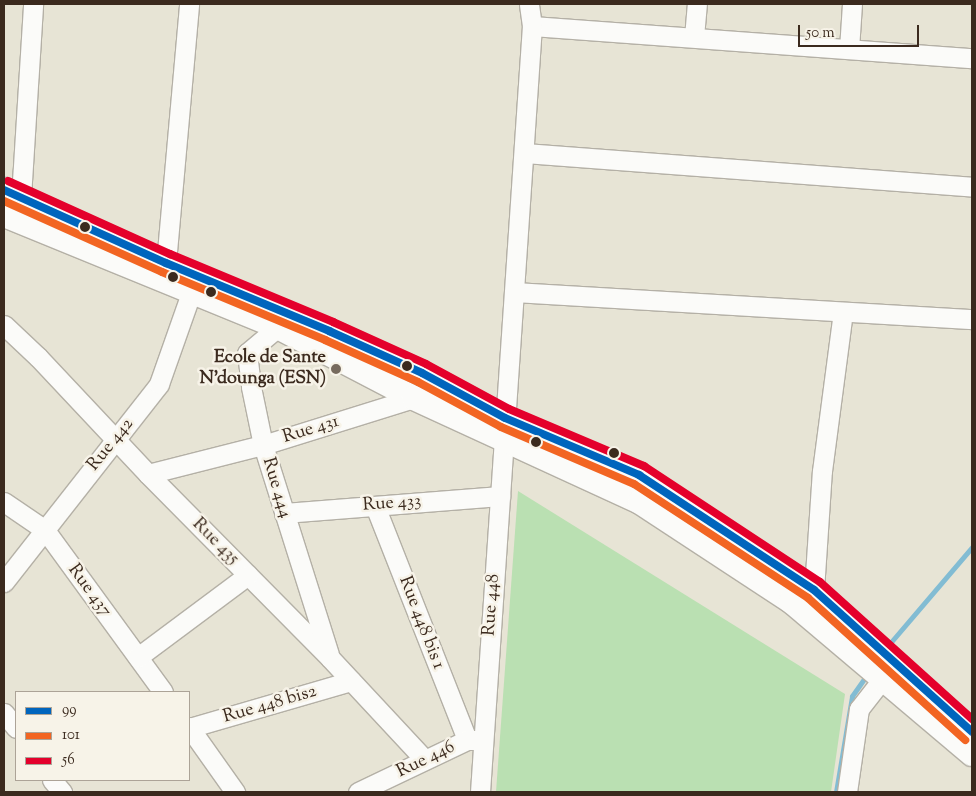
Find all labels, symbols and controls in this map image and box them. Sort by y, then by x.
scale bar [801,15,922,47]
text: 50 m [806,23,835,44]
unlabelled marker [80,222,90,232]
unlabelled marker [168,272,178,282]
unlabelled marker [206,287,216,297]
place label: Ecole de Sante N'dounga (ESN) [199,348,326,390]
unlabelled marker [402,361,412,371]
marker: Ecole de Sante N'dounga (ESN) [330,363,342,375]
street label: Rue 431 [280,411,342,449]
street label: Rue 442 [83,414,139,476]
unlabelled marker [531,437,541,447]
unlabelled marker [609,448,619,458]
street label: Rue 444 [257,455,295,521]
street label: Rue 433 [362,491,422,517]
street label: Rue 435 [187,514,243,570]
street label: Rue 437 [63,560,115,622]
street label: Rue 448 bis 1 [393,573,449,673]
street label: Rue 448 [479,573,505,637]
street label: Rue 448 bis2 [221,681,319,729]
legend [15,691,190,781]
text: 99 [62,700,77,721]
text: 101 [62,725,80,746]
street label: Rue 446 [393,737,459,783]
text: 56 [62,750,75,771]

